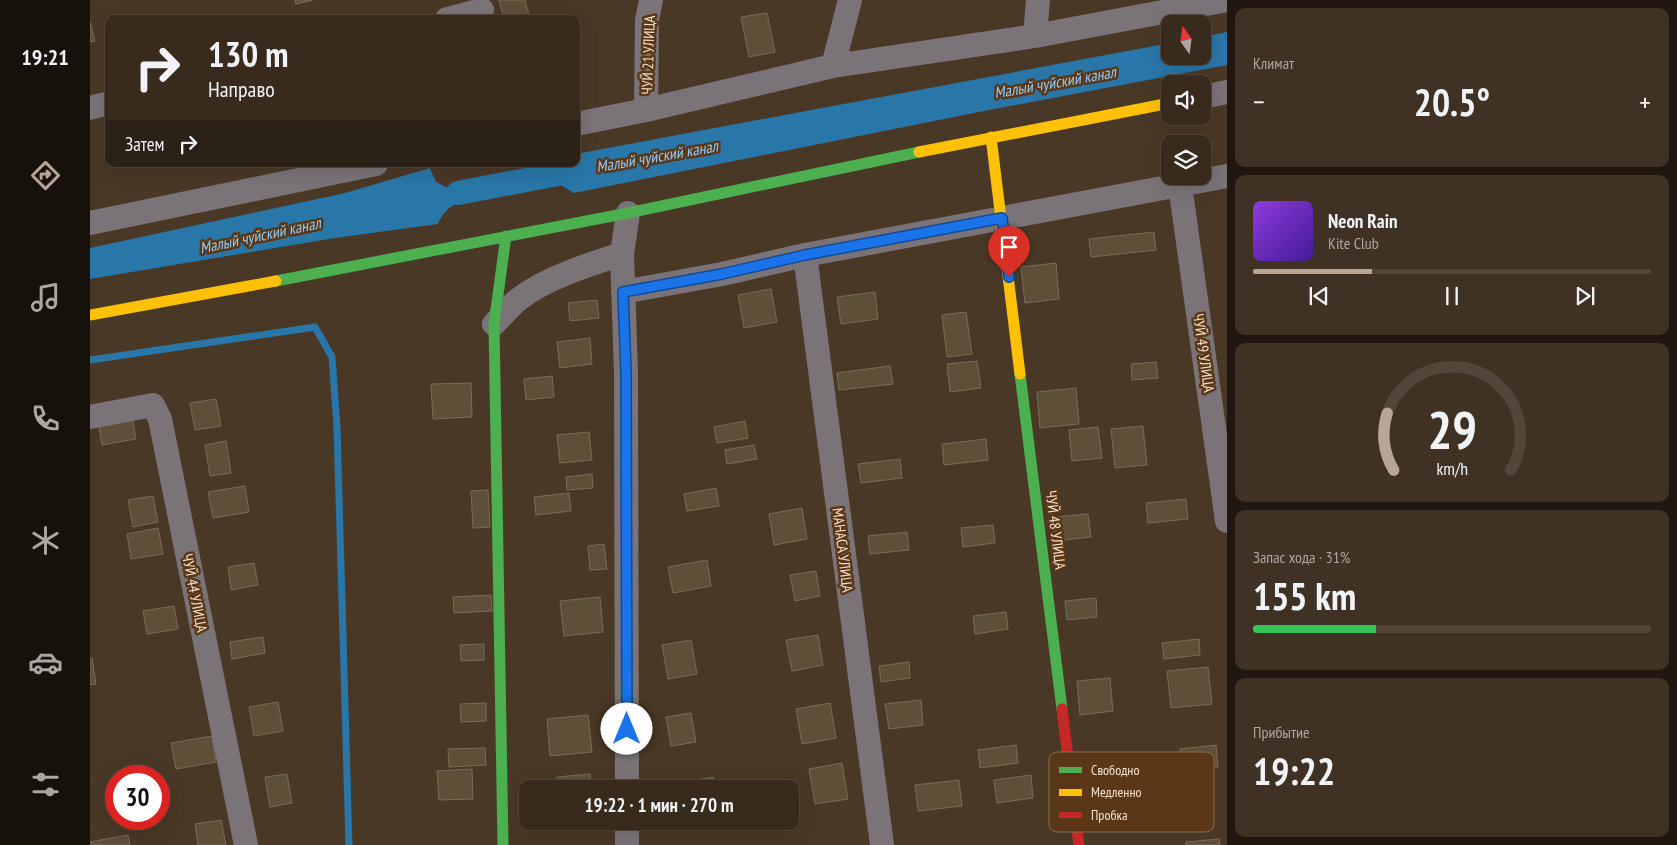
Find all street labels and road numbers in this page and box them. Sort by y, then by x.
street label: ЧУЙ 21 УЛИЦА [637,14,659,95]
street label: ЧУЙ 49 УЛИЦА [1189,312,1219,395]
street label: ЧУЙ 48 УЛИЦА [1042,489,1070,571]
street label: МАНАСА УЛИЦА [828,507,858,594]
street label: ЧУЙ 44 УЛИЦА [178,552,212,635]

